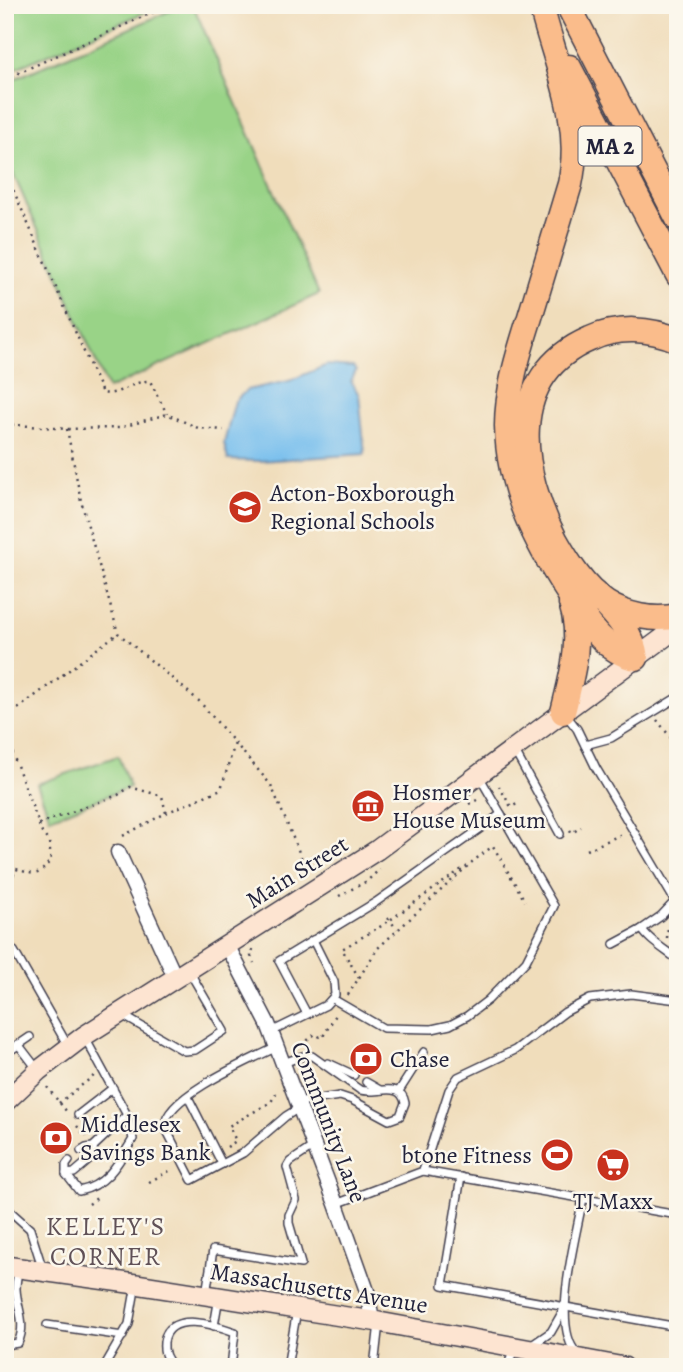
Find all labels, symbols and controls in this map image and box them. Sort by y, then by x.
road number: MA 2 [578,127,642,166]
place label: Acton-Boxborough Regional Schools [269,477,455,537]
school or university icon: Acton-Boxborough Regional Schools [226,488,264,526]
place label: Hosmer House Museum [392,776,546,836]
museum icon: Hosmer House Museum [349,787,387,825]
street label: Main Street [240,828,354,916]
street label: Community Lane [284,1037,374,1207]
bank icon: Chase [347,1040,385,1078]
place label: Chase [390,1043,449,1075]
place label: Middlesex Savings Bank [80,1108,211,1168]
bank icon: Middlesex Savings Bank [37,1119,75,1157]
sports icon: btone Fitness [538,1136,576,1174]
place label: btone Fitness [402,1139,532,1171]
supermarket icon: TJ Maxx [594,1146,632,1184]
place label: TJ Maxx [573,1185,653,1217]
district label: KELLEY'S CORNER [46,1209,166,1274]
street label: Massachusetts Avenue [208,1255,430,1321]

